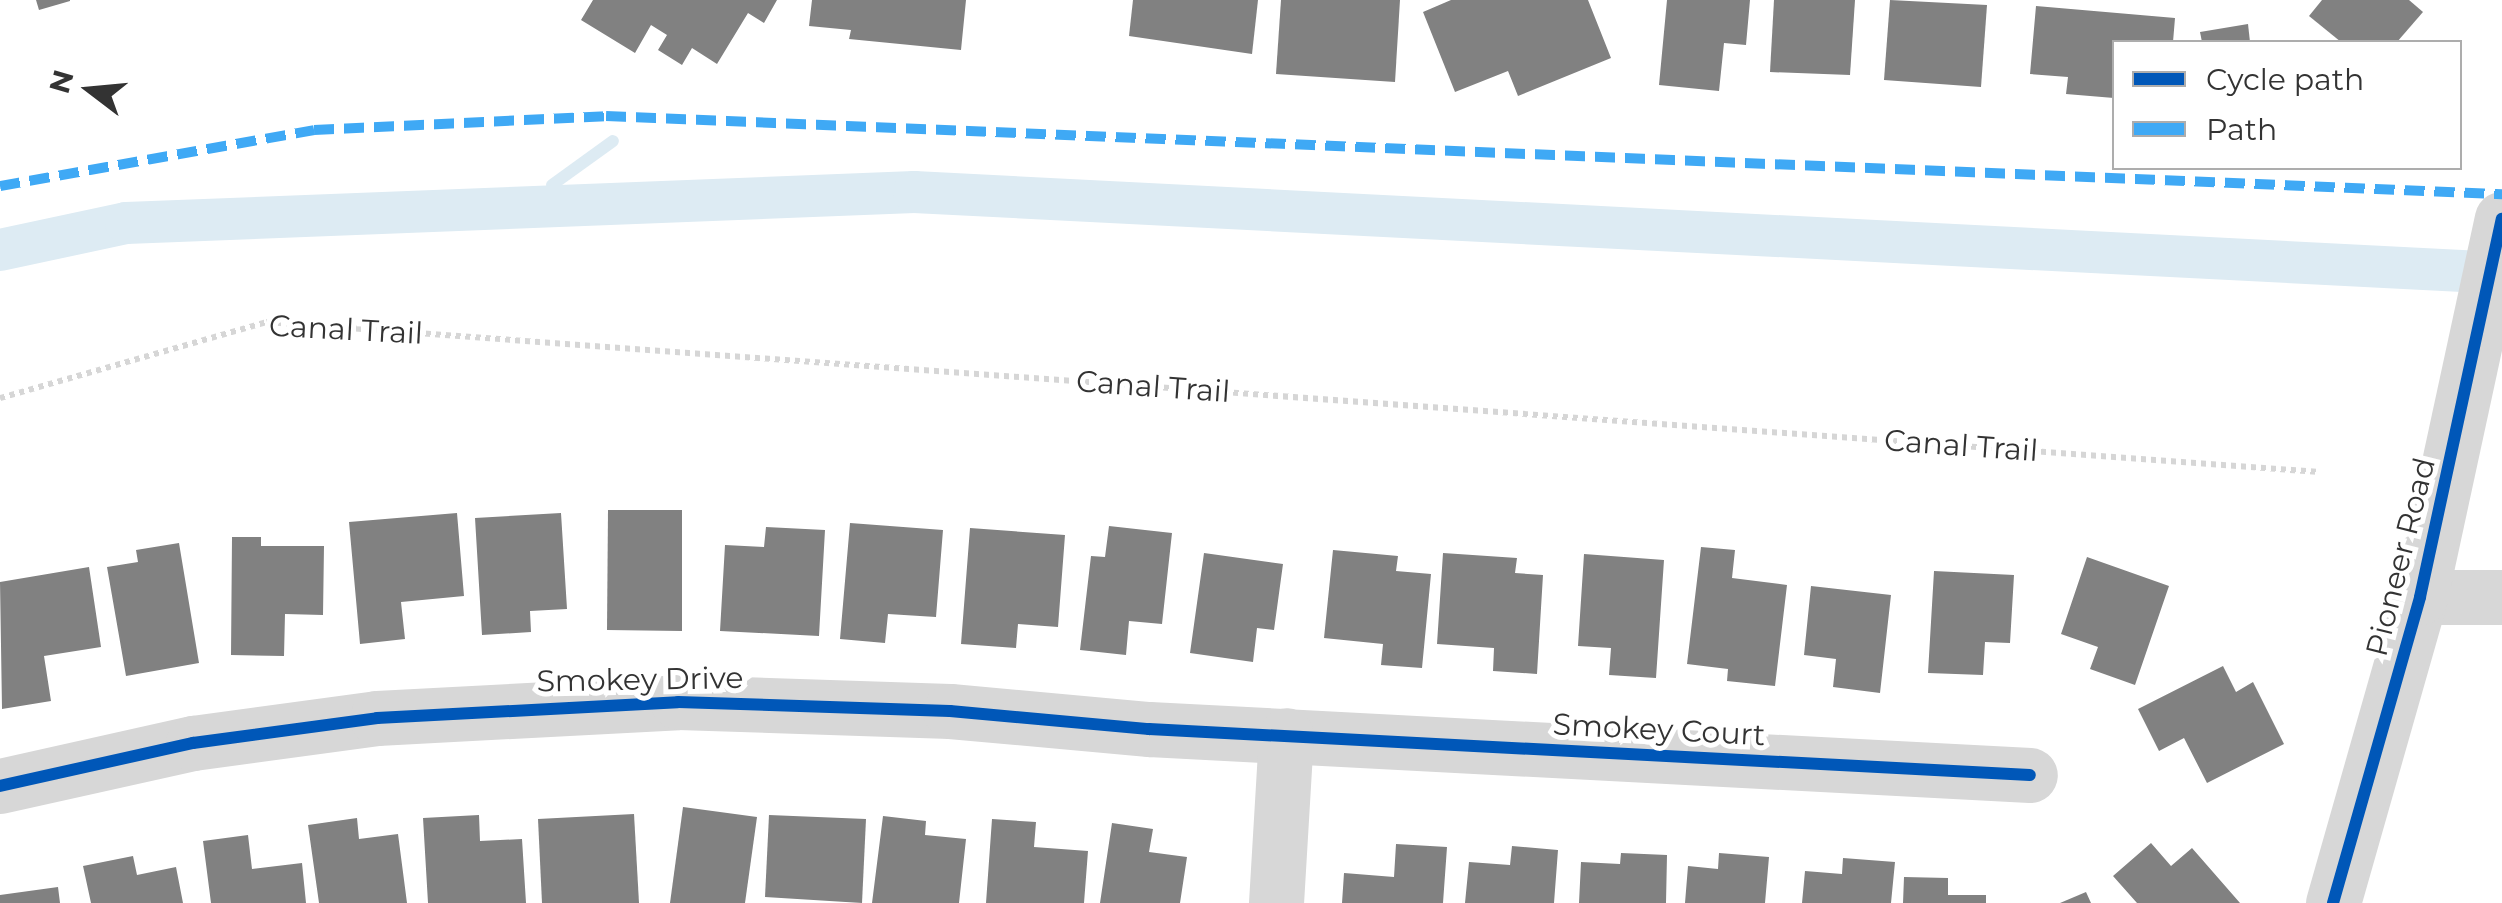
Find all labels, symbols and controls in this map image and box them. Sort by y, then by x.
north arrow [40,40,140,140]
legend [2112,40,2462,170]
text: Cycle path [2206,61,2364,98]
text: N [42,66,81,97]
text: Path [2206,111,2277,148]
street label: Canal Trail [268,308,424,352]
street label: Canal Trail [1075,364,1231,410]
street label: Canal Trail [1883,423,2039,469]
street label: Pioneer Road [2359,454,2443,660]
street label: Smokey Drive [536,660,744,700]
street label: Smokey Court [1552,706,1766,754]

